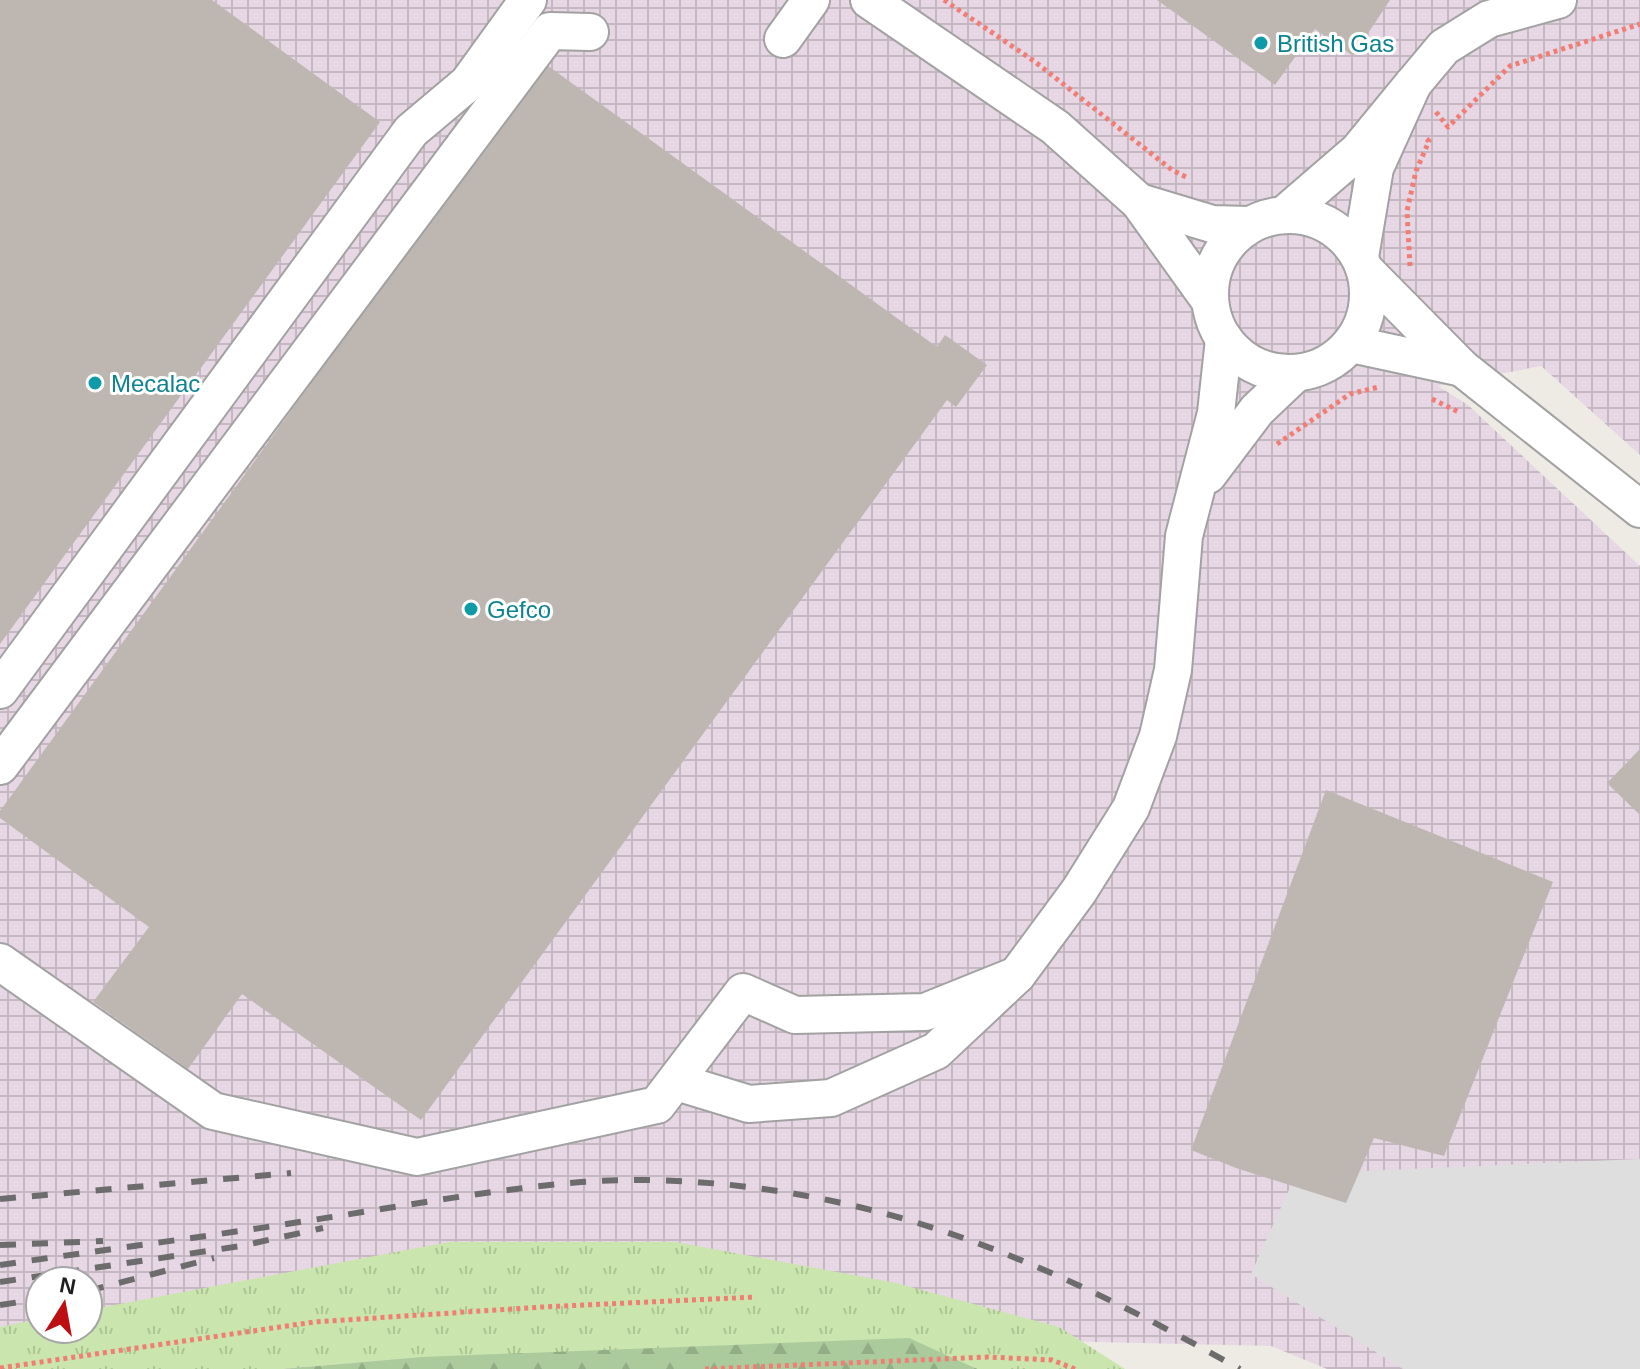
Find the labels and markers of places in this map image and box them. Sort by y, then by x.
place label: British Gas [1277,30,1394,57]
marker: British Gas [1252,34,1270,52]
place label: Mecalac [111,370,200,397]
marker: Mecalac [86,374,104,392]
place label: Gefco [487,596,551,623]
marker: Gefco [462,600,480,618]

